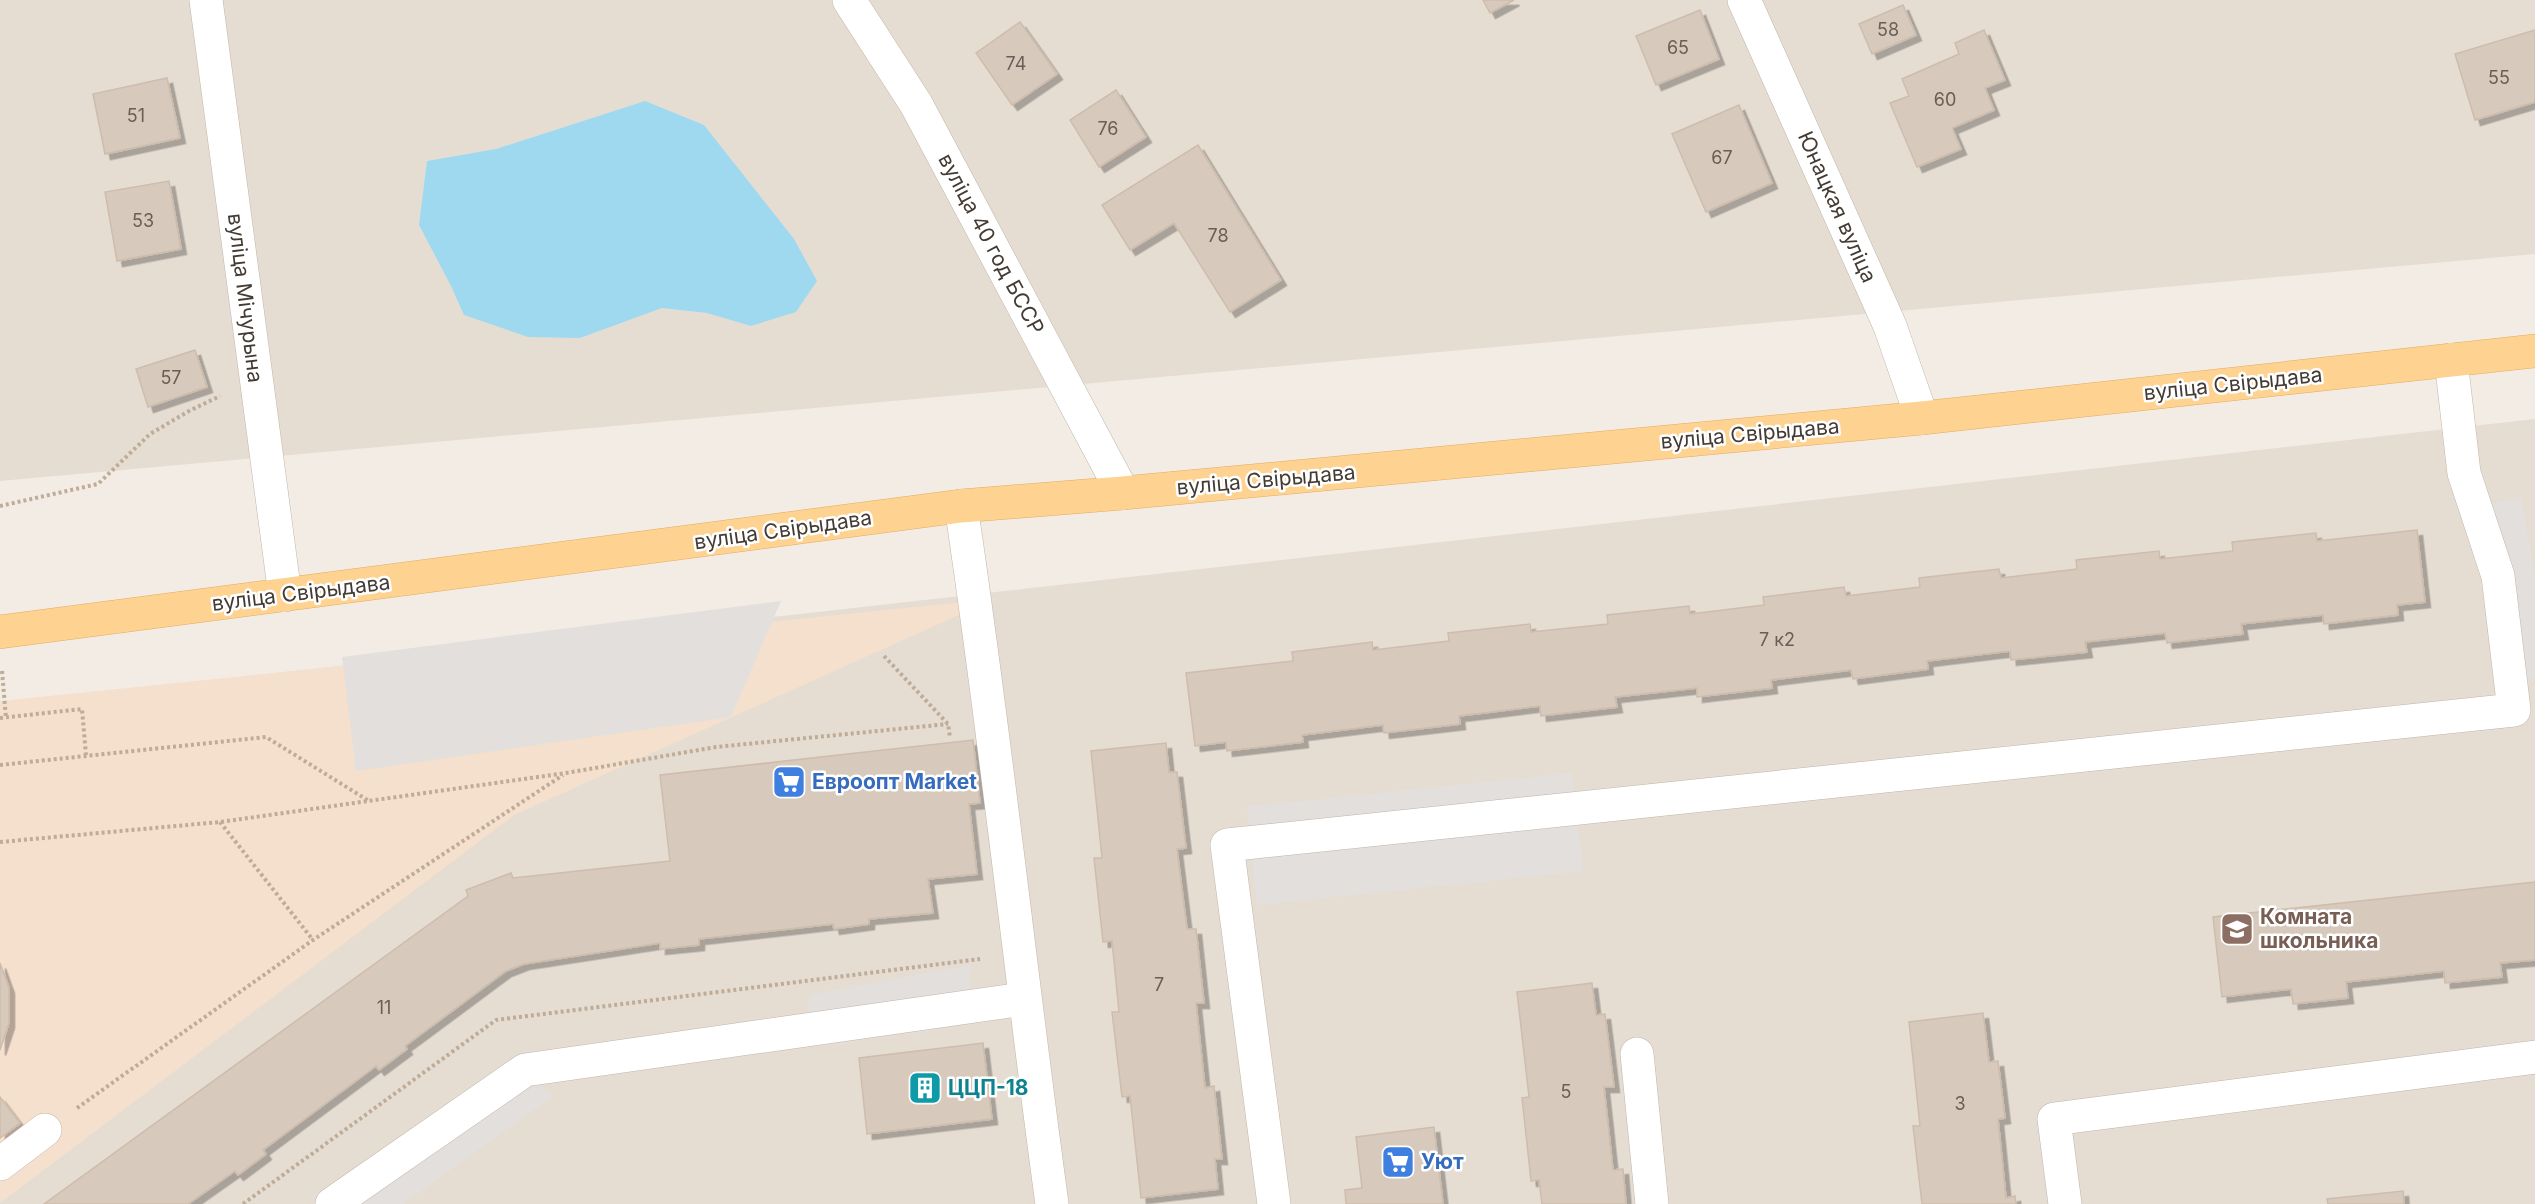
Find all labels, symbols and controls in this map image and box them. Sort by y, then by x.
house number: 58 [1877,19,1899,40]
house number: 65 [1667,37,1689,58]
house number: 74 [1006,53,1026,74]
house number: 55 [2488,67,2510,88]
house number: 60 [1934,89,1956,110]
house number: 51 [127,105,145,126]
house number: 76 [1097,118,1119,139]
street label: Юнацкая вуліца [1793,127,1882,286]
house number: 67 [1711,147,1733,168]
street label: вуліца 40 год БССР [933,149,1050,338]
house number: 53 [132,210,154,231]
street label: вуліца Мічурына [223,212,268,384]
house number: 78 [1207,225,1229,246]
street label: вуліца Свірыдава [2142,362,2323,405]
house number: 57 [160,367,182,388]
street label: вуліца Свірыдава [1660,413,1840,454]
street label: вуліца Свірыдава [1176,459,1356,500]
street label: вуліца Свірыдава [692,505,873,554]
street label: вуліца Свірыдава [210,569,391,616]
house number: 7 к2 [1759,629,1795,650]
supermarket icon: Евроопт Market [771,764,807,800]
place label: Евроопт Market [812,769,977,794]
place label: Комната школьника [2260,904,2378,953]
school or university icon: Комната школьника [2219,911,2255,947]
house number: 7 [1154,974,1164,995]
house number: 11 [377,997,391,1018]
building icon: ЦЦП-18 [907,1070,943,1106]
place label: ЦЦП-18 [948,1075,1028,1100]
house number: 5 [1561,1081,1571,1102]
house number: 3 [1954,1093,1966,1114]
supermarket icon: Уют [1380,1144,1416,1180]
place label: Уют [1421,1149,1464,1174]

